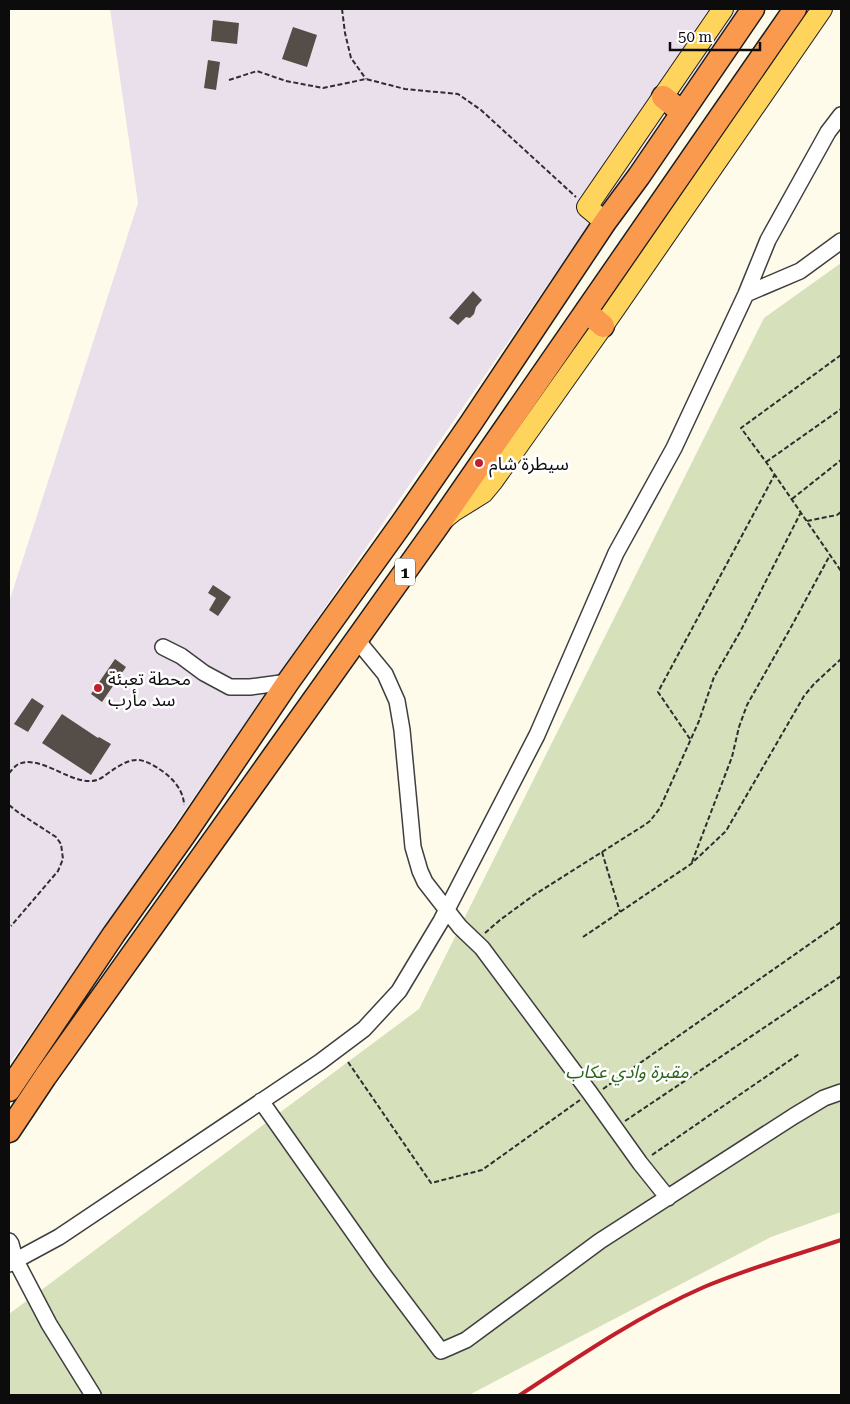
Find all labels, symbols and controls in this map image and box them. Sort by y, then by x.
scale bar [670,20,760,52]
text: 50 m [678,28,713,46]
place label: سيطرة شام [489,453,569,478]
marker: سيطرة شام [473,457,485,469]
road number: 1 [395,558,415,586]
place label: محطة تعبئة سد مأرب [108,668,191,711]
marker: محطة تعبئة سد مأرب [92,682,104,694]
park label: مقبرة وادي عكاب [565,1061,689,1086]

